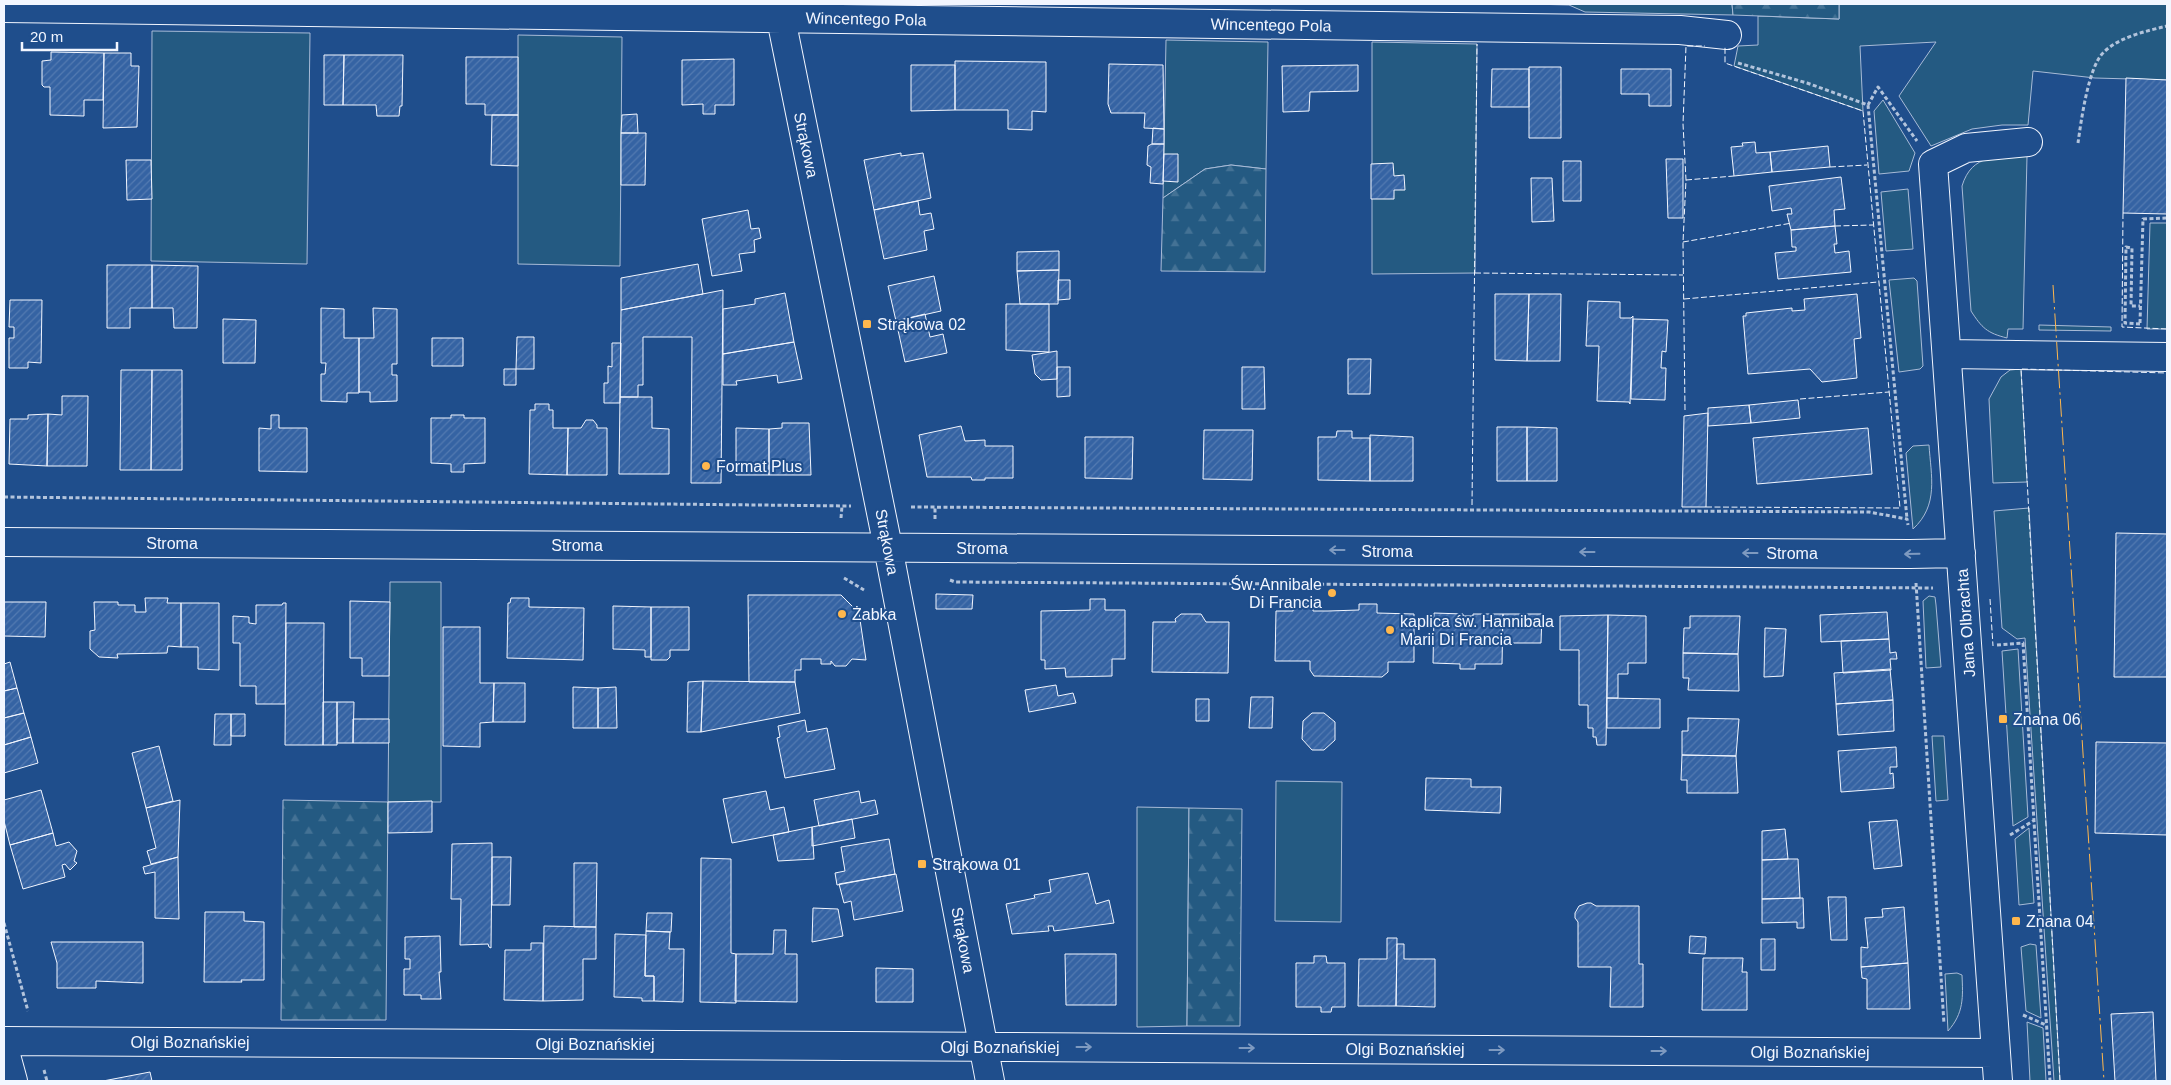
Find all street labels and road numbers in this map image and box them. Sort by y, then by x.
street label: Wincentego Pola [805,9,927,29]
street label: Wincentego Pola [1210,15,1332,35]
street label: Strąkowa [791,111,821,179]
street label: Strąkowa [872,508,902,576]
street label: Stroma [146,535,198,552]
street label: Stroma [551,537,603,554]
street label: Stroma [956,540,1008,557]
street label: Stroma [1361,543,1413,560]
street label: Stroma [1766,545,1818,562]
street label: Jana Olbrachta [1954,568,1978,678]
street label: Strąkowa [948,906,978,974]
street label: Olgi Boznańskiej [130,1034,250,1051]
street label: Olgi Boznańskiej [535,1036,655,1053]
street label: Olgi Boznańskiej [940,1039,1060,1056]
street label: Olgi Boznańskiej [1345,1041,1465,1058]
street label: Olgi Boznańskiej [1750,1044,1870,1061]

